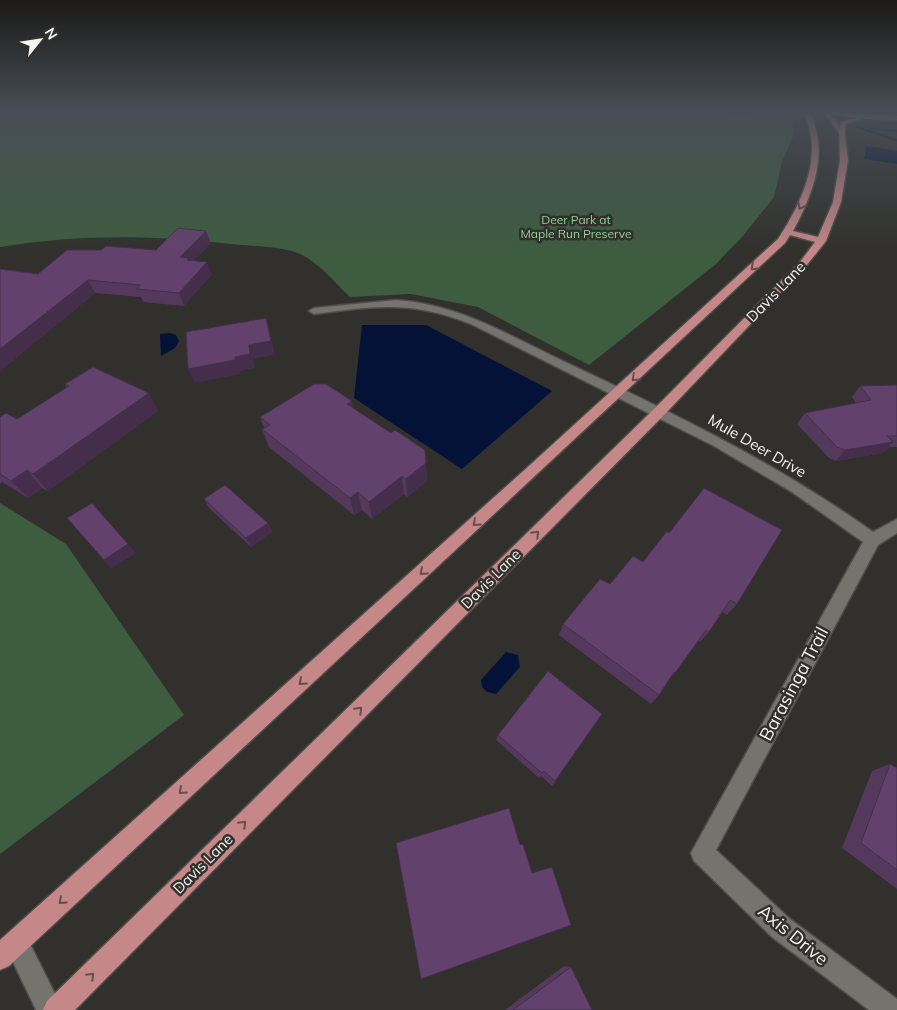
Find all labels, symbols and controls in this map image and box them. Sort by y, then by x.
north arrow [15,15,65,65]
text: N [41,24,62,43]
one-way arrow [797,201,807,210]
park label: Deer Park at Maple Run Preserve [520,212,632,241]
street label: Davis Lane [742,257,809,326]
one-way arrow [750,261,759,270]
one-way arrow [631,372,640,381]
street label: Mule Deer Drive [705,410,810,481]
one-way arrow [473,517,482,526]
one-way arrow [530,531,539,540]
street label: Davis Lane [457,545,525,613]
one-way arrow [419,566,428,575]
street label: Barasinga Trail [754,623,833,745]
one-way arrow [299,676,308,685]
one-way arrow [353,707,362,716]
one-way arrow [179,785,188,794]
one-way arrow [238,821,247,830]
street label: Davis Lane [169,830,237,898]
one-way arrow [59,895,68,904]
street label: Axis Drive [753,899,833,970]
one-way arrow [85,972,94,981]

